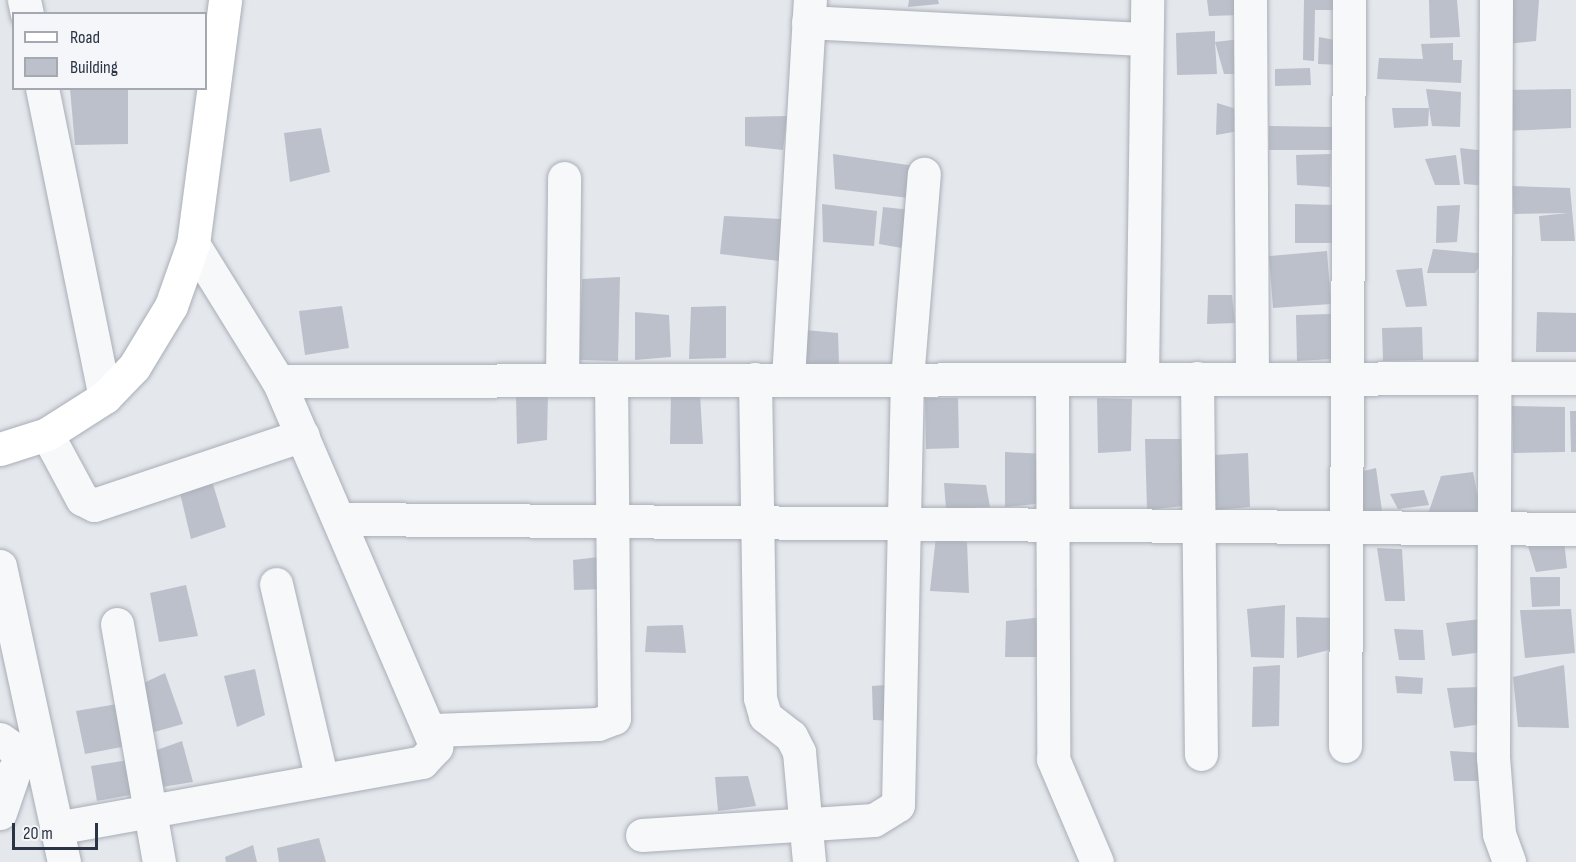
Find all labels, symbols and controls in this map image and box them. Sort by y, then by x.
legend [12,12,207,90]
text: Road [70,27,100,48]
text: Building [70,57,118,78]
scale bar [15,811,100,849]
text: 20 m [23,823,53,844]

